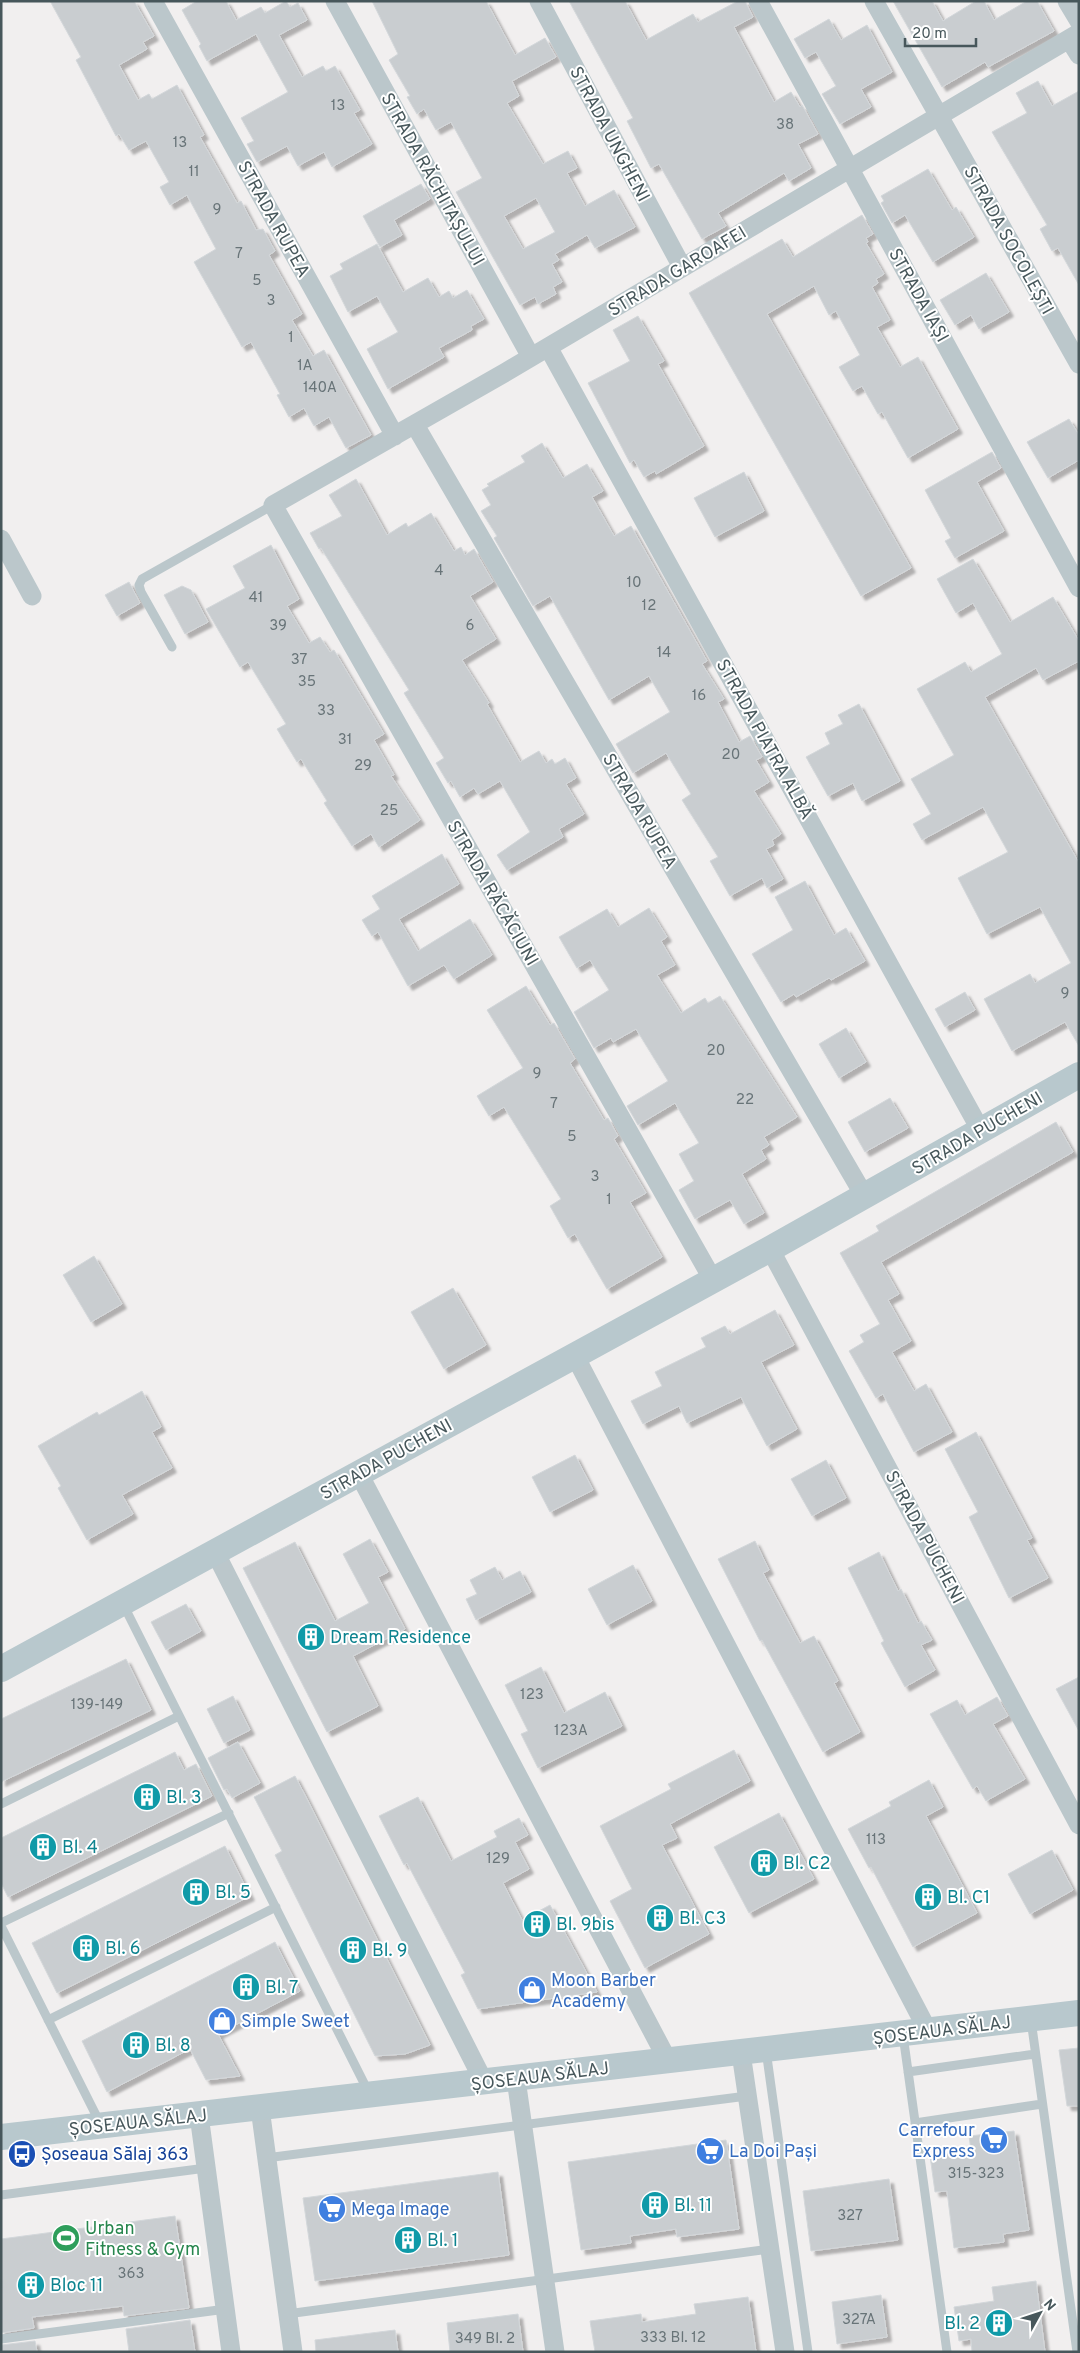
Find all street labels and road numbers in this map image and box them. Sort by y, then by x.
street label: STRADA UNGHENI [563,63,654,206]
street label: STRADA RĂCHITAȘULUI [375,88,491,270]
street label: STRADA RUPEA [231,157,314,282]
street label: STRADA SOCOLEȘTI [957,162,1058,319]
street label: STRADA GAROAFEI [604,222,751,323]
street label: STRADA IAȘI [882,245,953,347]
street label: STRADA PIATRA ALBĂ [710,654,819,824]
street label: STRADA RUPEA [596,750,681,874]
street label: STRADA RĂCĂCIUNI [441,816,544,970]
street label: STRADA PUCHENI [908,1087,1047,1181]
street label: STRADA PUCHENI [317,1415,457,1506]
street label: STRADA PUCHENI [879,1467,968,1608]
street label: ȘOSEAUA SĂLAJ [871,2010,1013,2051]
street label: ȘOSEAUA SĂLAJ [469,2056,611,2097]
street label: ȘOSEAUA SĂLAJ [68,2103,209,2142]

